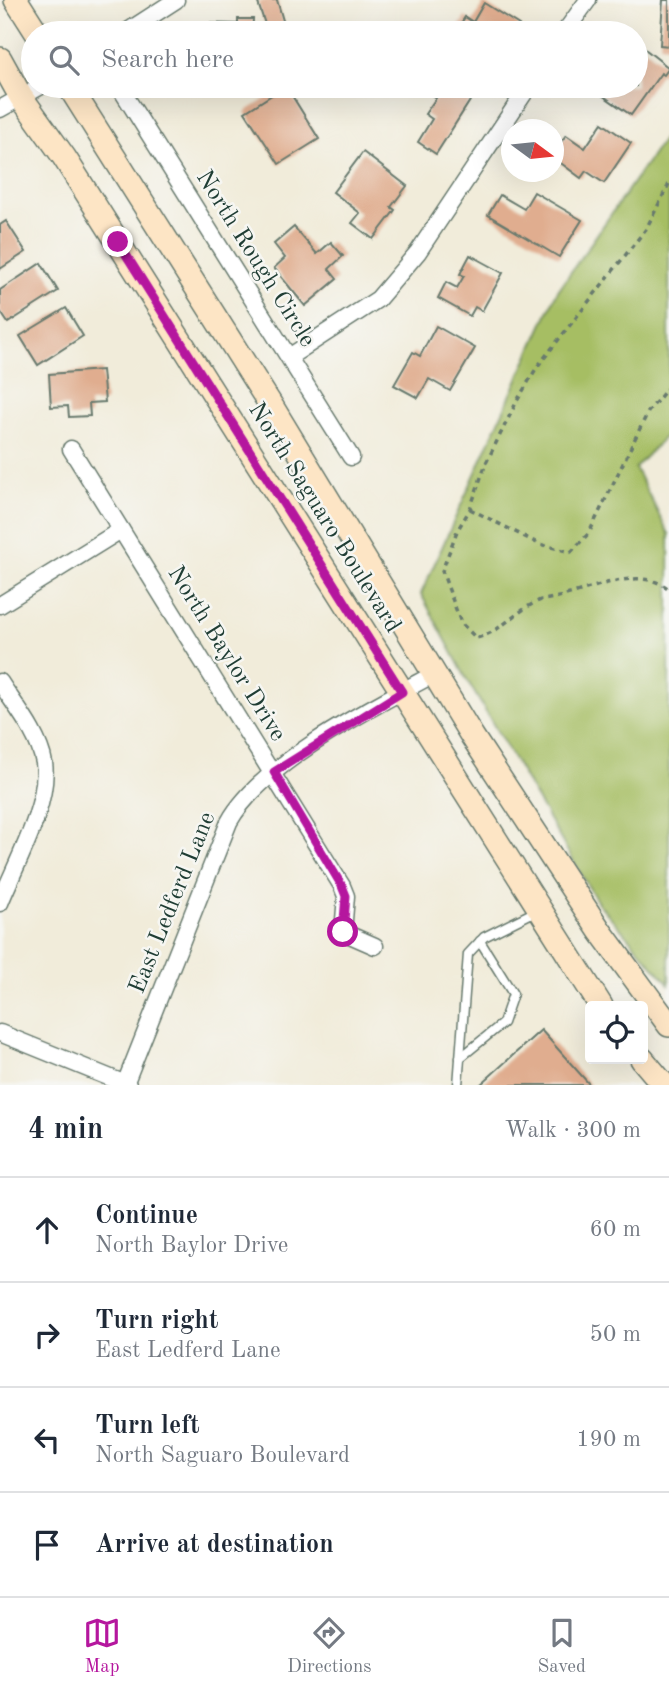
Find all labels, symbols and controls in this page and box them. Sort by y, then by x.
search box [21,21,648,98]
icon: search [45,41,83,79]
text: Search here [101,47,234,73]
north arrow [501,119,564,182]
street label: North Rough Circle [191,166,319,352]
route end [102,226,133,257]
street label: North Saguaro Boulevard [243,399,405,637]
street label: North Baylor Drive [162,562,290,746]
street label: East Ledferd Lane [126,809,220,997]
route start [327,916,358,947]
map controls [585,1001,648,1064]
button: locate [585,1001,648,1064]
text: 4 min [28,1115,103,1145]
text: Walk · 300 m [505,1119,641,1142]
text: Continue [95,1203,198,1229]
icon: ahead [28,1211,66,1249]
text: 60 m [590,1218,641,1241]
text: North Baylor Drive [95,1234,288,1257]
text: Turn right [95,1308,218,1334]
icon: right [28,1316,66,1354]
text: 50 m [590,1323,641,1346]
text: East Ledferd Lane [95,1339,281,1362]
text: Turn left [95,1413,200,1439]
icon: left [28,1421,66,1459]
text: 190 m [576,1428,641,1451]
text: North Saguaro Boulevard [95,1444,350,1467]
icon: arrive [28,1526,66,1564]
text: Arrive at destination [95,1532,334,1558]
tab: Map [83,1614,121,1679]
tab: Directions [287,1614,372,1679]
tab: Saved [538,1614,586,1679]

